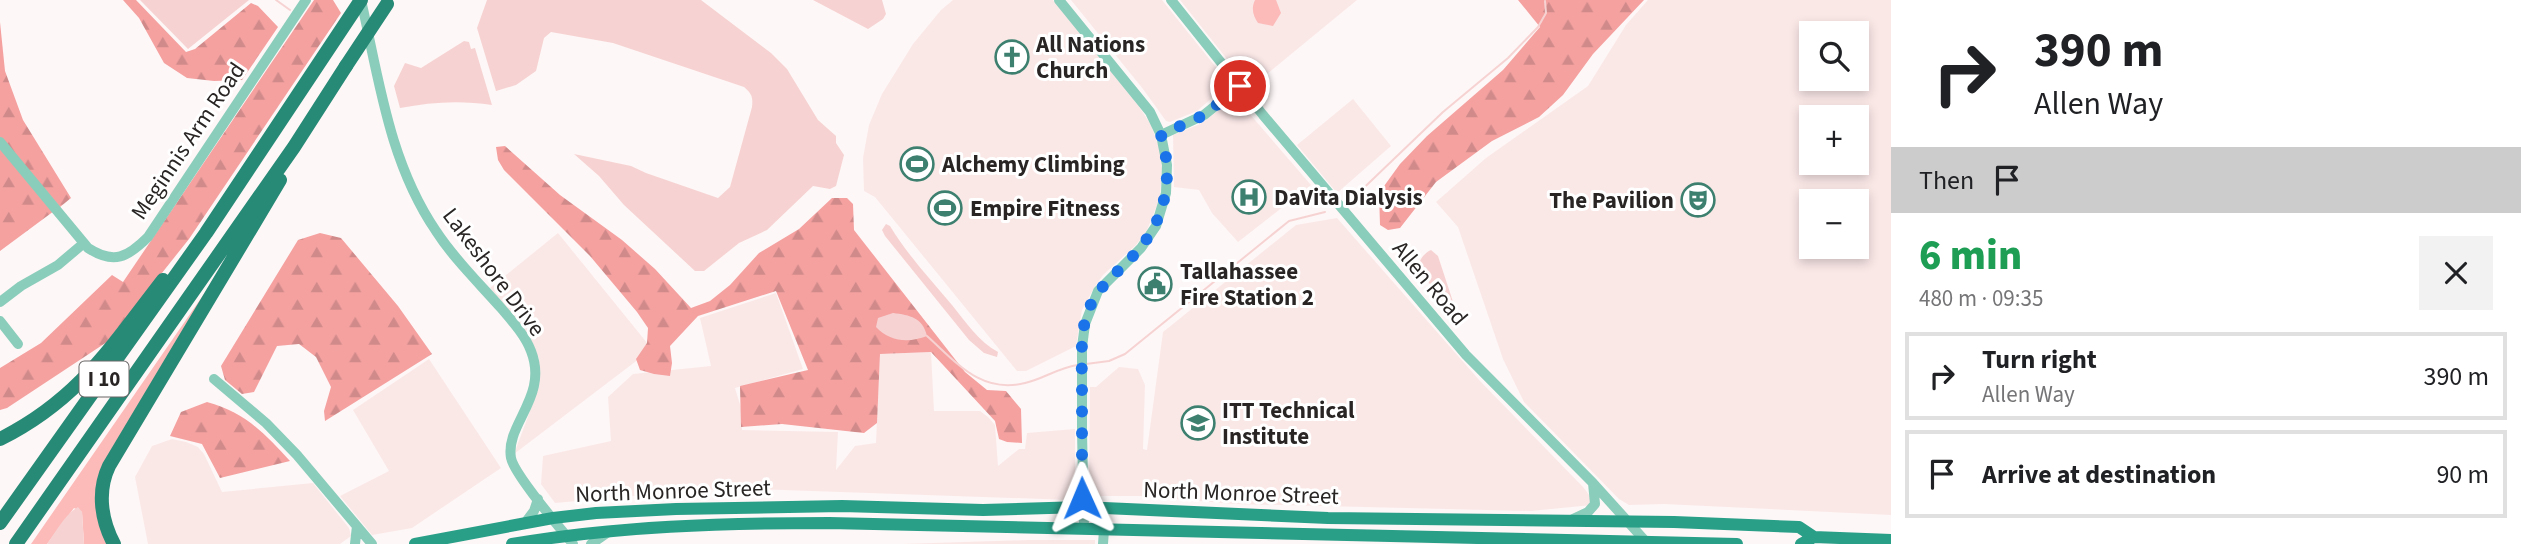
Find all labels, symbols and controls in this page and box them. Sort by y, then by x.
text: 390 m [2034,16,2163,86]
map controls [1799,21,1869,259]
button: search [1799,21,1869,91]
place label: All Nations Church [1035,28,1145,87]
icon: right [1919,28,2010,119]
church icon: All Nations Church [993,38,1031,76]
street label: Meginnis Arm Road [123,56,253,226]
pin [1210,56,1270,116]
icon: arrive [1221,67,1259,105]
text: Allen Way [2034,81,2163,127]
button: + [1799,105,1869,175]
sports icon: Alchemy Climbing [898,145,936,183]
place label: Alchemy Climbing [941,148,1125,181]
icon: arrive [1988,161,2026,199]
text: Then [1919,162,1974,199]
hospital icon: DaVita Dialysis [1230,178,1268,216]
place label: DaVita Dialysis [1274,181,1423,214]
theatre icon: The Pavilion [1679,181,1717,219]
place label: The Pavilion [1549,184,1674,217]
sports icon: Empire Fitness [926,189,964,227]
button: − [1799,189,1869,259]
place label: Empire Fitness [970,192,1120,225]
street label: Lakeshore Drive [435,201,553,343]
text: 6 min [1919,226,2022,286]
street label: Allen Road [1385,233,1475,333]
button: close [2419,236,2493,310]
place label: Tallahassee Fire Station 2 [1180,255,1314,314]
public building icon: Tallahassee Fire Station 2 [1136,265,1174,303]
text: 480 m · 09:35 [1919,282,2043,315]
text: Turn right [1982,341,2097,378]
icon: right [1923,357,1961,395]
text: 390 m [2423,358,2489,395]
road number: I 10 [80,362,128,396]
text: Allen Way [1982,378,2075,411]
place label: ITT Technical Institute [1222,394,1355,453]
school or university icon: ITT Technical Institute [1179,404,1217,442]
icon: arrive [1923,455,1961,493]
text: Arrive at destination [1982,456,2216,493]
text: 90 m [2436,456,2489,493]
position arrow [1045,461,1119,535]
street label: North Monroe Street [575,471,772,511]
street label: North Monroe Street [1143,473,1340,513]

